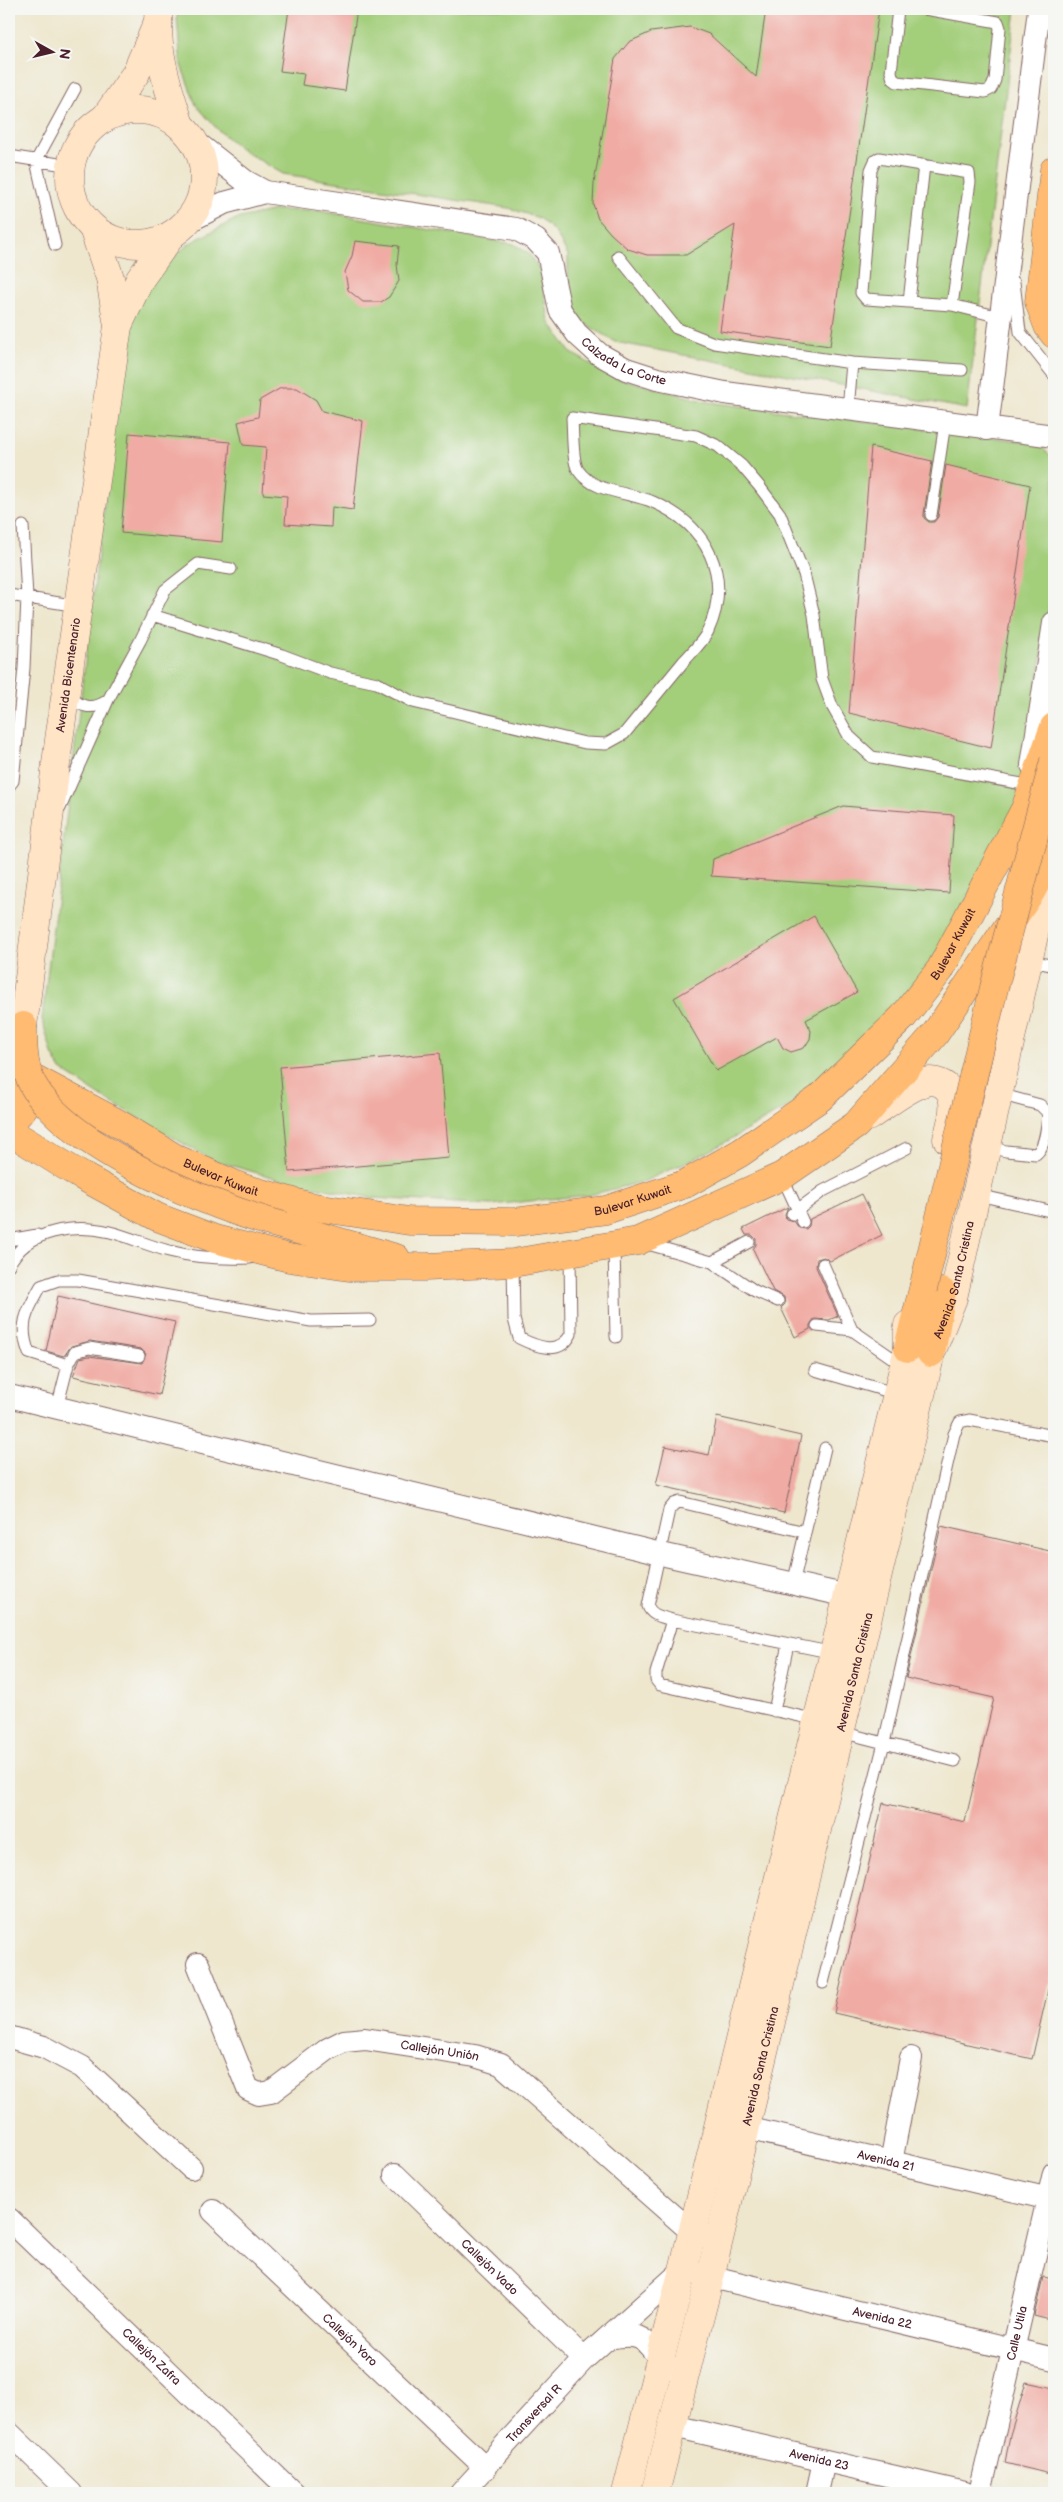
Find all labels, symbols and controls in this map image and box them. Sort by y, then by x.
north arrow [28,28,78,78]
text: N [55,47,74,60]
street label: Calzada La Corte [578,334,668,388]
street label: Avenida Bicentenario [53,616,84,733]
street label: Bulevar Kuwait [927,905,979,983]
street label: Bulevar Kuwait [181,1155,260,1199]
street label: Bulevar Kuwait [593,1182,673,1219]
street label: Avenida Santa Cristina [930,1219,978,1341]
street label: Avenida Santa Cristina [833,1611,876,1733]
street label: Avenida Santa Cristina [739,2005,782,2127]
street label: Callejón Unión [399,2037,481,2064]
street label: Avenida 21 [856,2147,916,2175]
street label: Callejón Vado [458,2236,521,2298]
street label: Avenida 22 [851,2303,914,2332]
street label: Calle Utila [1003,2304,1031,2362]
street label: Callejón Yoro [319,2310,381,2370]
street label: Callejón Zafra [119,2325,184,2388]
street label: Transversal R [503,2381,565,2446]
street label: Avenida 23 [788,2445,850,2474]

